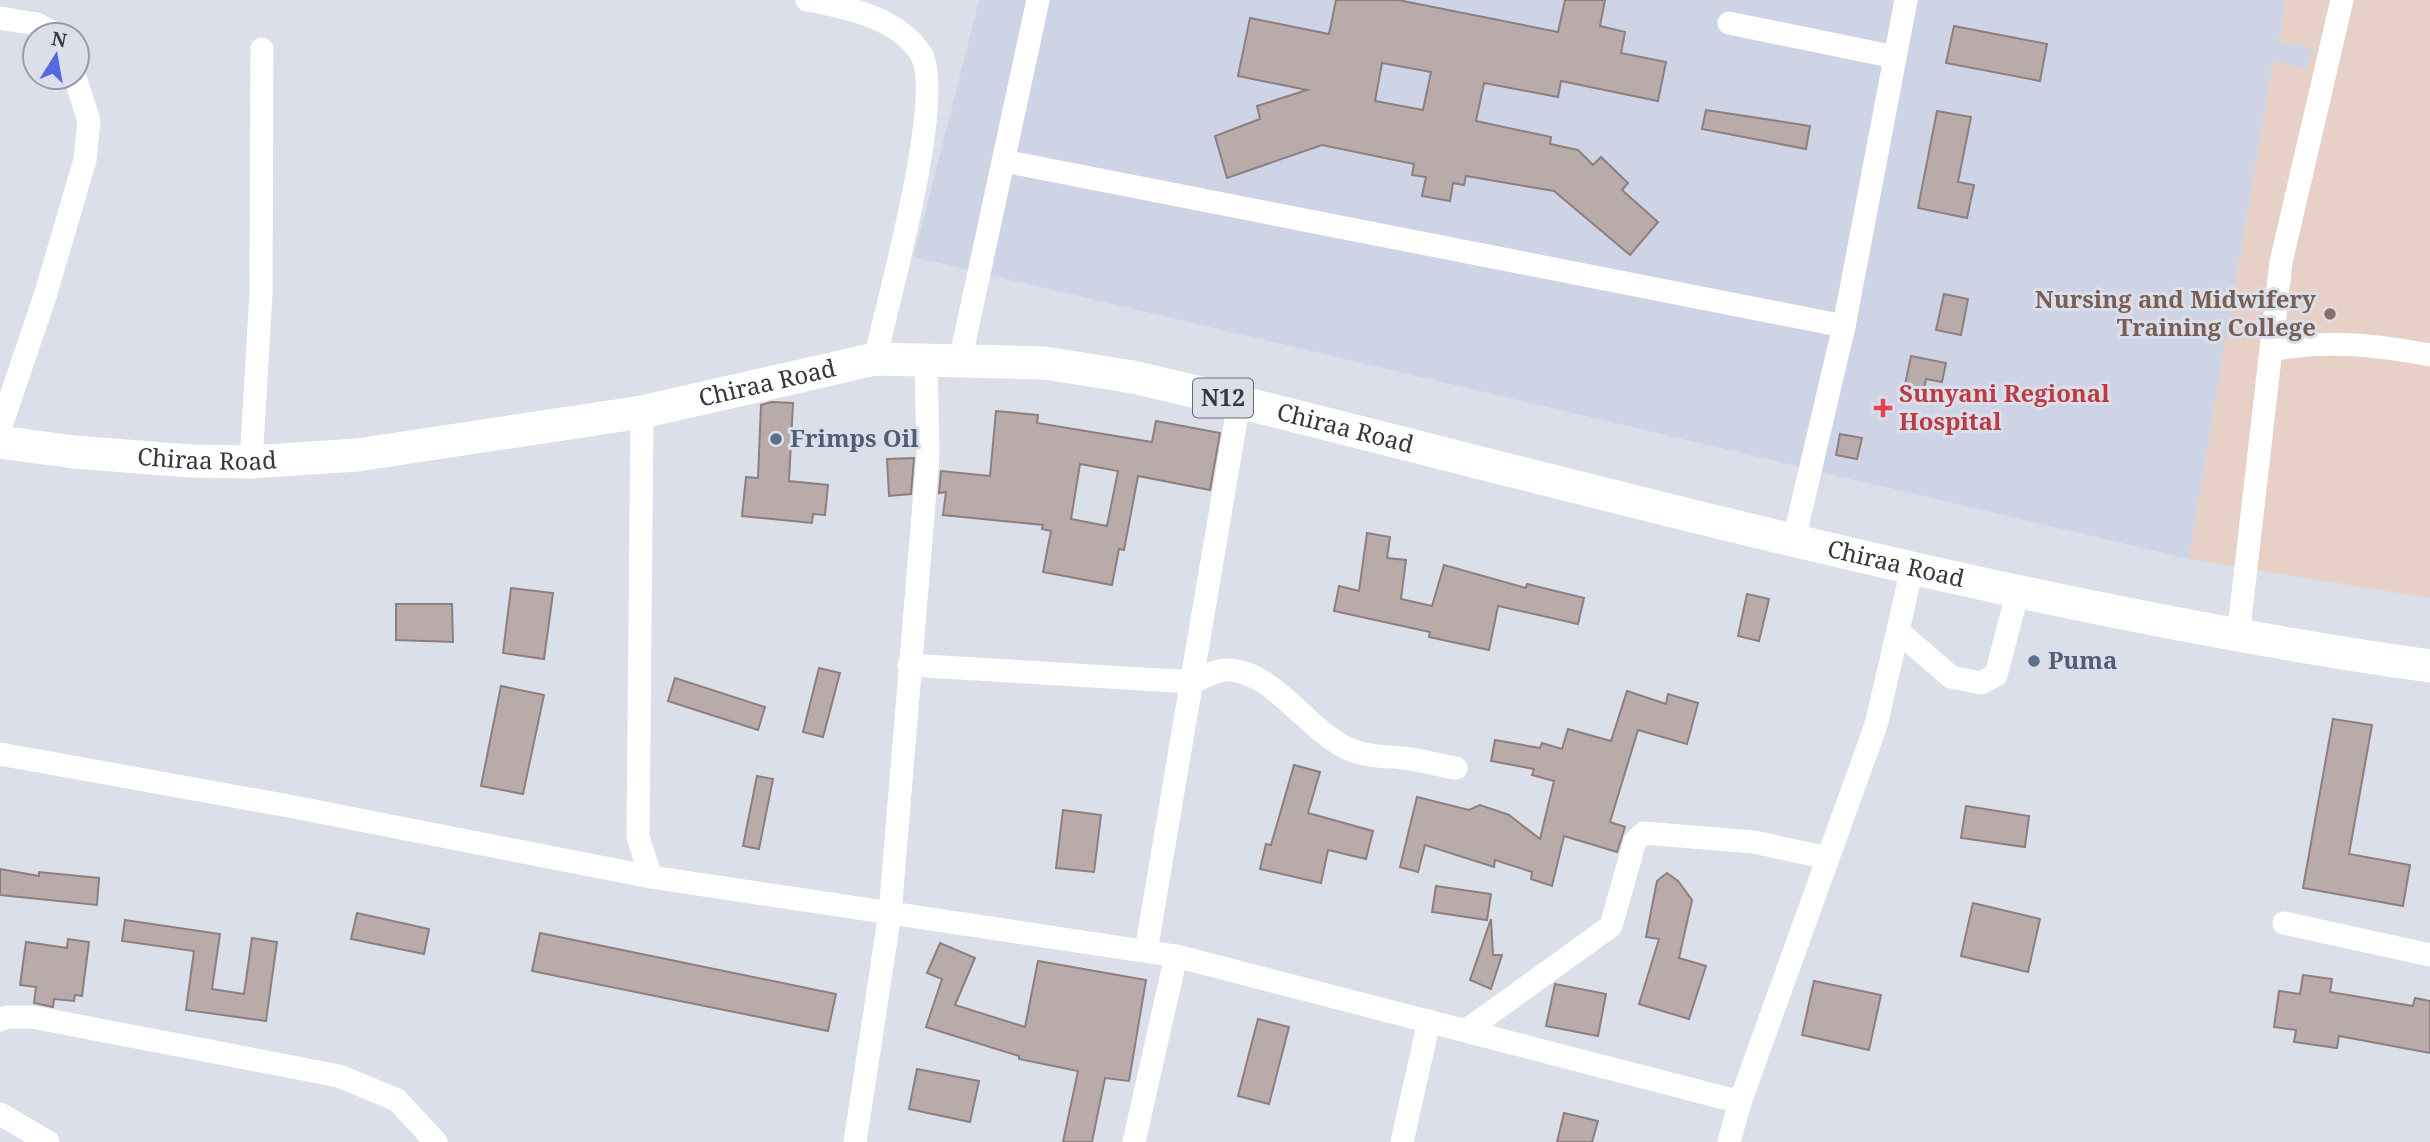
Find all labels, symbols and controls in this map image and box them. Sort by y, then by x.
north arrow [21,21,91,91]
text: N [49,25,69,54]
place label: Nursing and Midwifery Training College [2035,282,2316,343]
marker: Nursing and Midwifery Training College [2322,306,2338,322]
street label: Chiraa Road [695,350,839,414]
place label: Sunyani Regional Hospital [1899,376,2110,437]
road number: N12 [1193,378,1253,418]
street label: Chiraa Road [1274,394,1418,460]
marker: Sunyani Regional Hospital [1873,398,1893,418]
place label: Frimps Oil [790,421,919,454]
marker: Frimps Oil [768,431,784,447]
street label: Chiraa Road [136,439,278,477]
street label: Chiraa Road [1824,531,1968,594]
place label: Puma [2048,643,2117,676]
marker: Puma [2026,653,2042,669]

